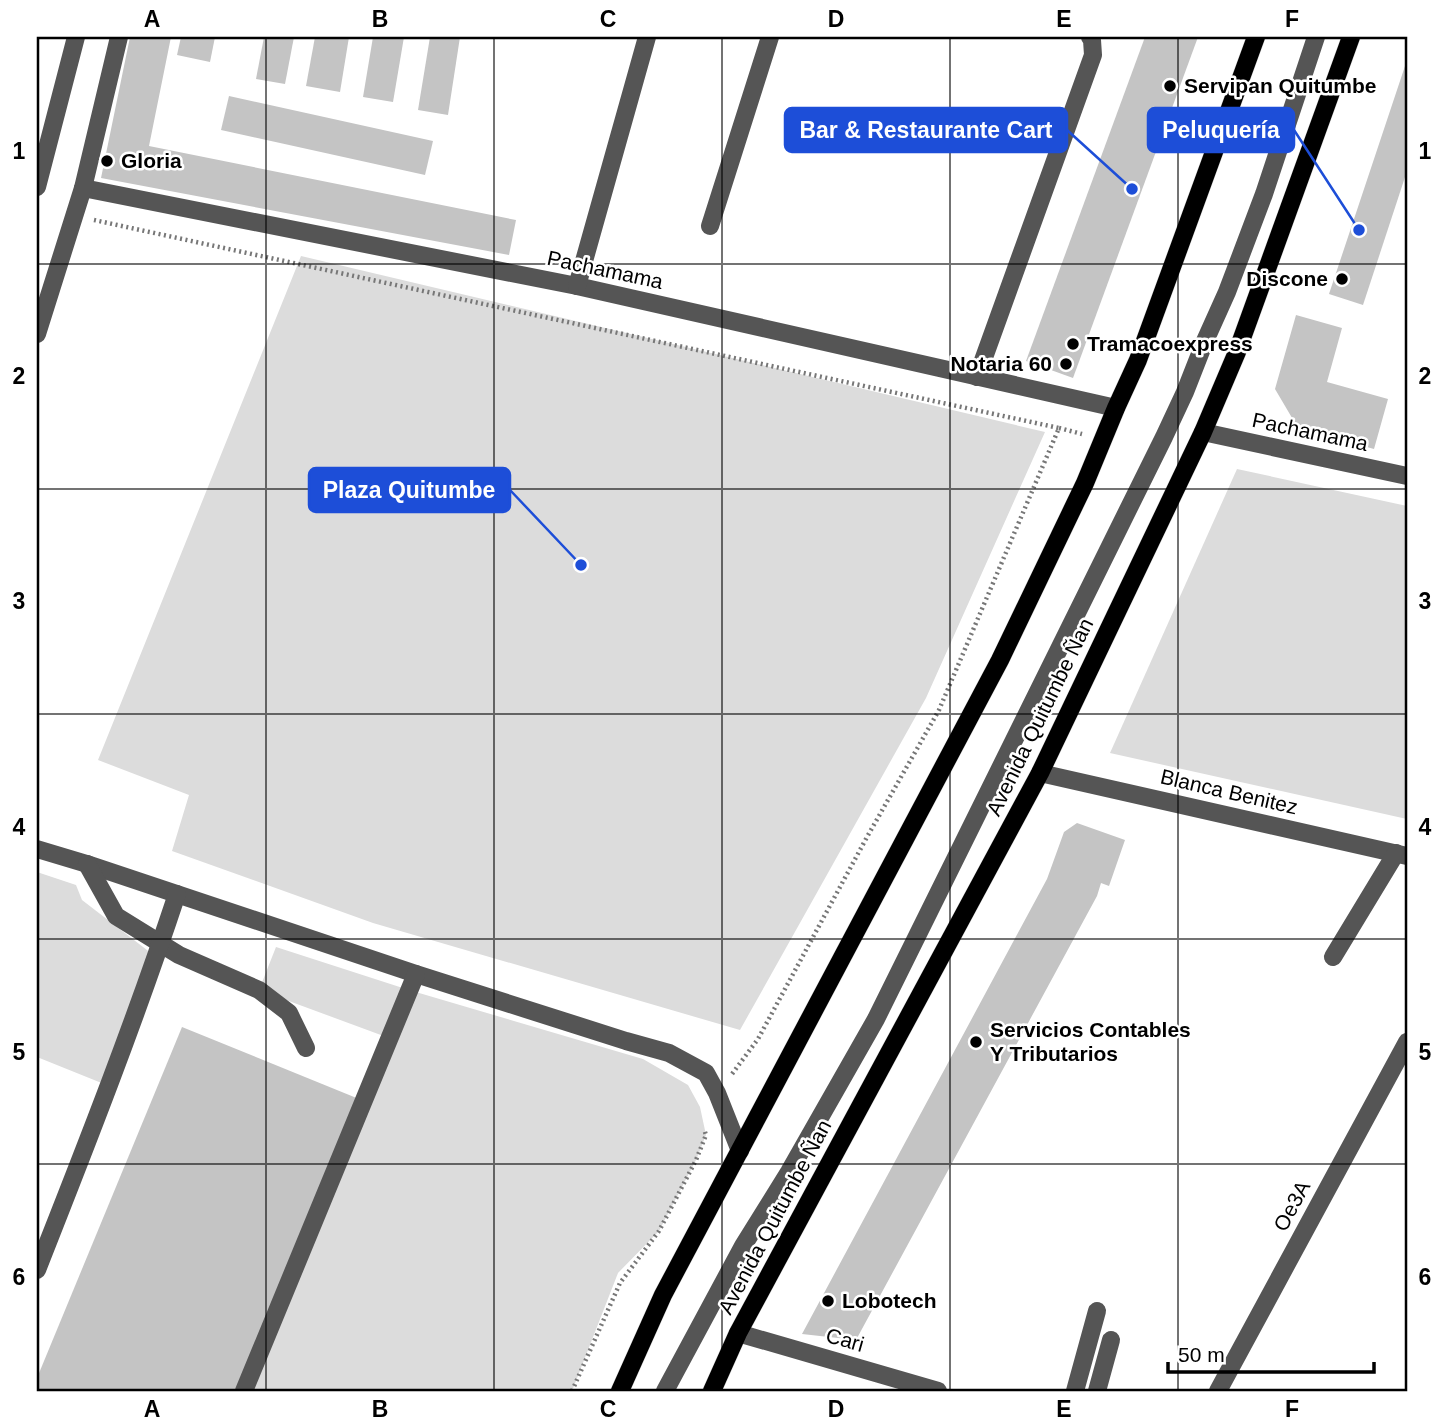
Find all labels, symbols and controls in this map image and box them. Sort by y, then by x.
text: A [144,6,160,32]
text: B [372,6,388,32]
text: C [600,6,616,32]
text: D [828,6,844,32]
text: E [1056,6,1072,32]
text: F [1285,6,1299,32]
place label: Servipan Quitumbe [1184,74,1377,97]
marker: Servipan Quitumbe [1162,78,1178,94]
callout: Bar & Restaurante Cart [785,108,1067,152]
callout: Peluquería [1148,108,1294,152]
text: Bar & Restaurante Cart [799,117,1053,143]
text: Peluquería [1162,117,1280,143]
text: 1 [13,138,26,164]
text: 1 [1419,138,1432,164]
place label: Gloria [121,149,182,172]
marker: Gloria [99,153,115,169]
street label: Pachamama [545,246,665,293]
place label: Discone [1246,267,1328,290]
marker: Discone [1334,271,1350,287]
place label: Tramacoexpress [1087,332,1253,355]
marker: Tramacoexpress [1065,336,1081,352]
place label: Notaria 60 [950,352,1052,375]
marker: Notaria 60 [1058,356,1074,372]
text: 2 [13,363,25,389]
text: 2 [1419,363,1431,389]
street label: Pachamama [1250,408,1370,455]
callout: Plaza Quitumbe [309,468,510,512]
text: Plaza Quitumbe [323,477,495,503]
text: 3 [13,588,25,614]
text: 3 [1419,588,1431,614]
street label: Avenida Quitumbe Ñan [982,614,1097,819]
street label: Blanca Benitez [1158,765,1300,818]
text: 4 [13,814,26,840]
text: 4 [1419,814,1432,840]
place label: Servicios Contables Y Tributarios [990,1018,1191,1065]
marker: Servicios Contables Y Tributarios [968,1034,984,1050]
text: 5 [13,1039,26,1065]
text: 5 [1419,1039,1432,1065]
street label: Avenida Quitumbe Ñan [714,1116,836,1318]
street label: Oe3A [1269,1177,1314,1235]
text: 6 [13,1264,25,1290]
text: 6 [1419,1264,1431,1290]
place label: Lobotech [842,1289,937,1312]
marker: Lobotech [820,1293,836,1309]
street label: Cari [823,1323,867,1356]
scale bar [1168,1330,1374,1374]
text: 50 m [1178,1343,1225,1366]
text: A [144,1396,160,1422]
text: B [372,1396,388,1422]
text: C [600,1396,616,1422]
text: D [828,1396,844,1422]
text: E [1056,1396,1072,1422]
text: F [1285,1396,1299,1422]

